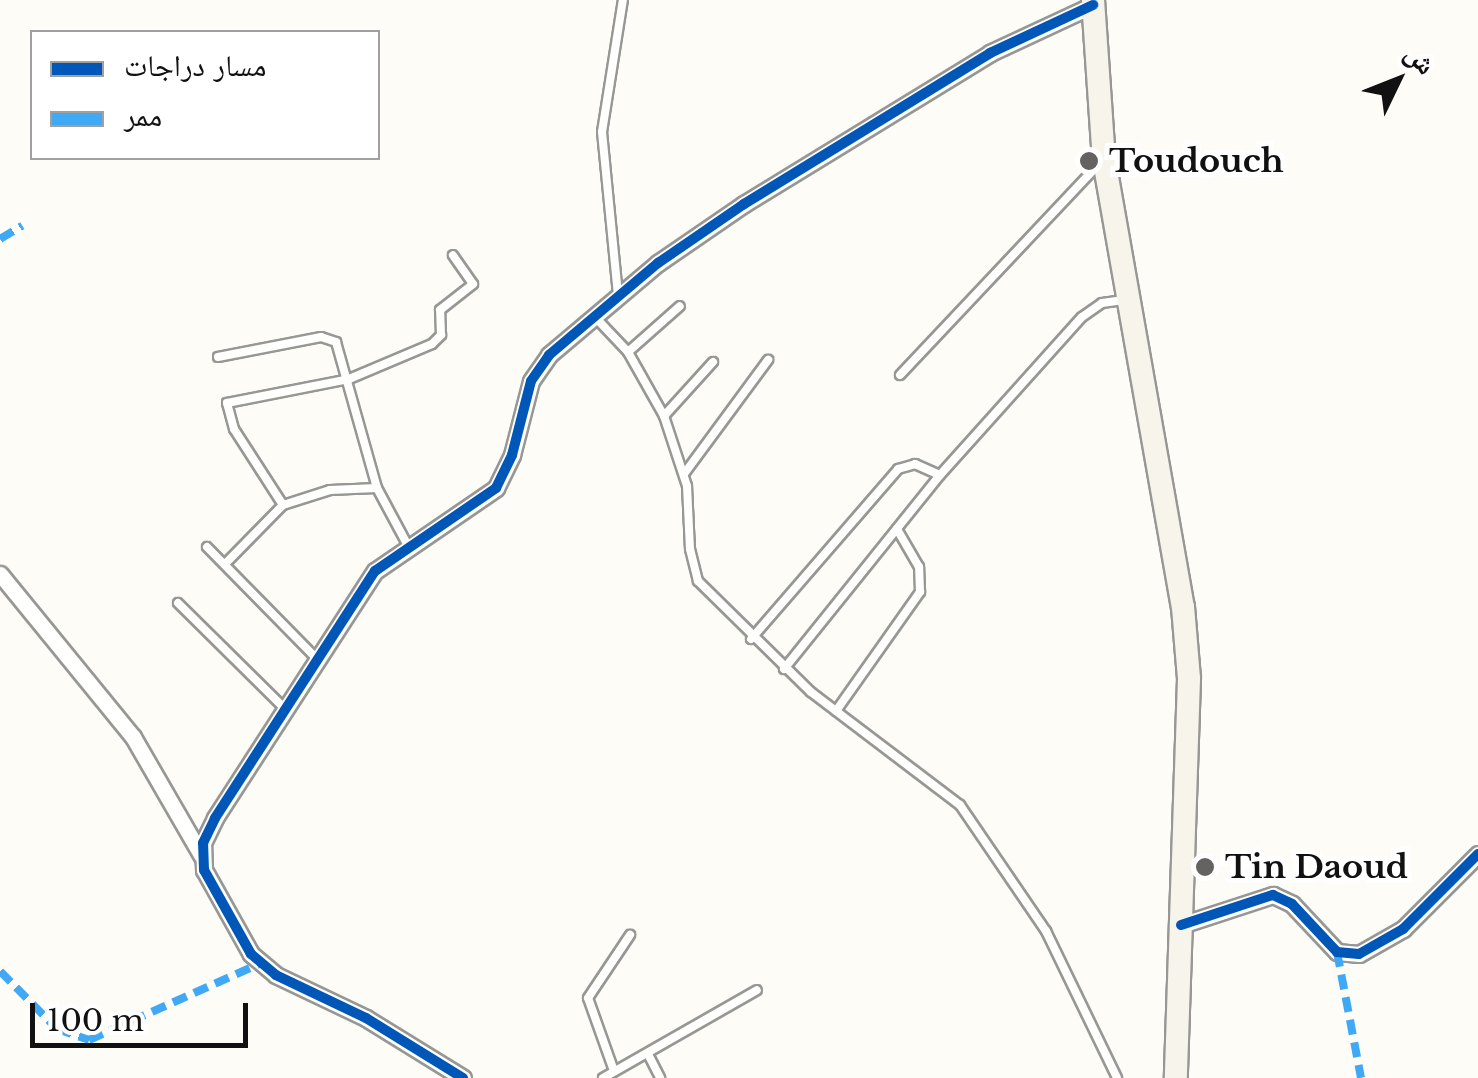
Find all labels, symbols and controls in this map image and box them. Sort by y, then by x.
legend [30,30,380,160]
north arrow [1348,30,1448,130]
text: ش [1397,36,1443,82]
text: مسار دراجات [124,47,266,84]
text: ممر [124,97,162,134]
place label: Toudouch [1109,142,1284,180]
marker: Toudouch [1078,150,1100,172]
place label: Tin Daoud [1225,848,1408,886]
marker: Tin Daoud [1194,856,1216,878]
scale bar [35,983,252,1045]
text: 100 m [47,1002,144,1039]

